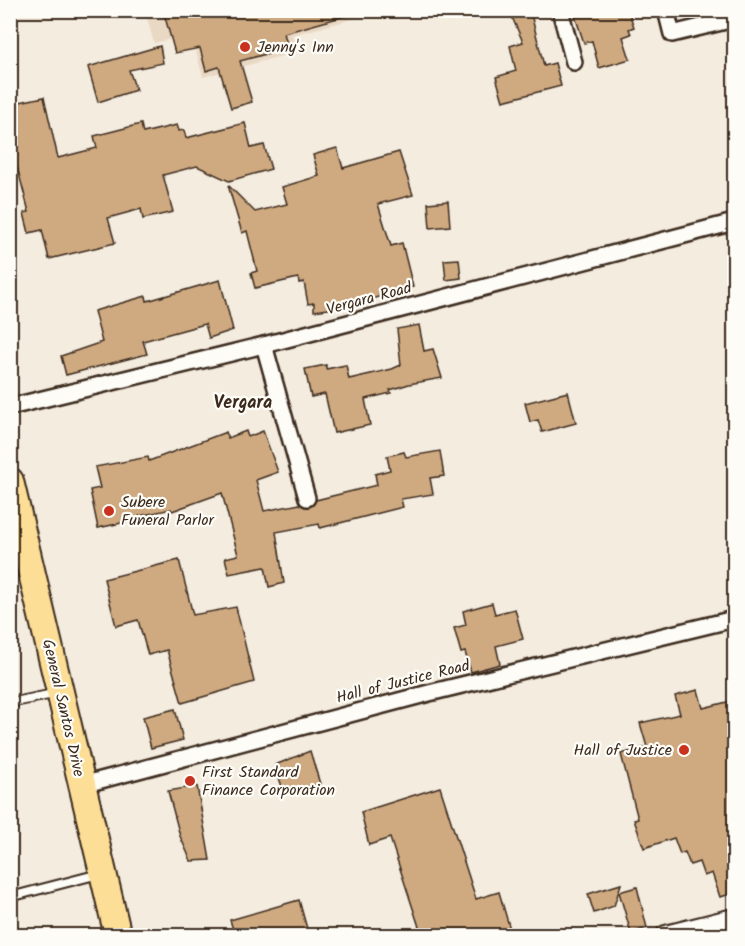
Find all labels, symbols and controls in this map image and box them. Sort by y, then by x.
place label: Jenny's Inn [257,35,334,60]
marker: Jenny's Inn [238,40,252,54]
street label: Vergara Road [324,275,415,322]
district label: Vergara [214,389,272,418]
place label: Subere Funeral Parlor [121,490,216,533]
marker: Subere Funeral Parlor [102,504,116,518]
street label: General Santos Drive [35,637,91,779]
street label: Hall of Justice Road [334,653,473,711]
place label: Hall of Justice [574,738,672,763]
marker: Hall of Justice [677,743,691,757]
place label: First Standard Finance Corporation [202,760,335,803]
marker: First Standard Finance Corporation [183,774,197,788]

